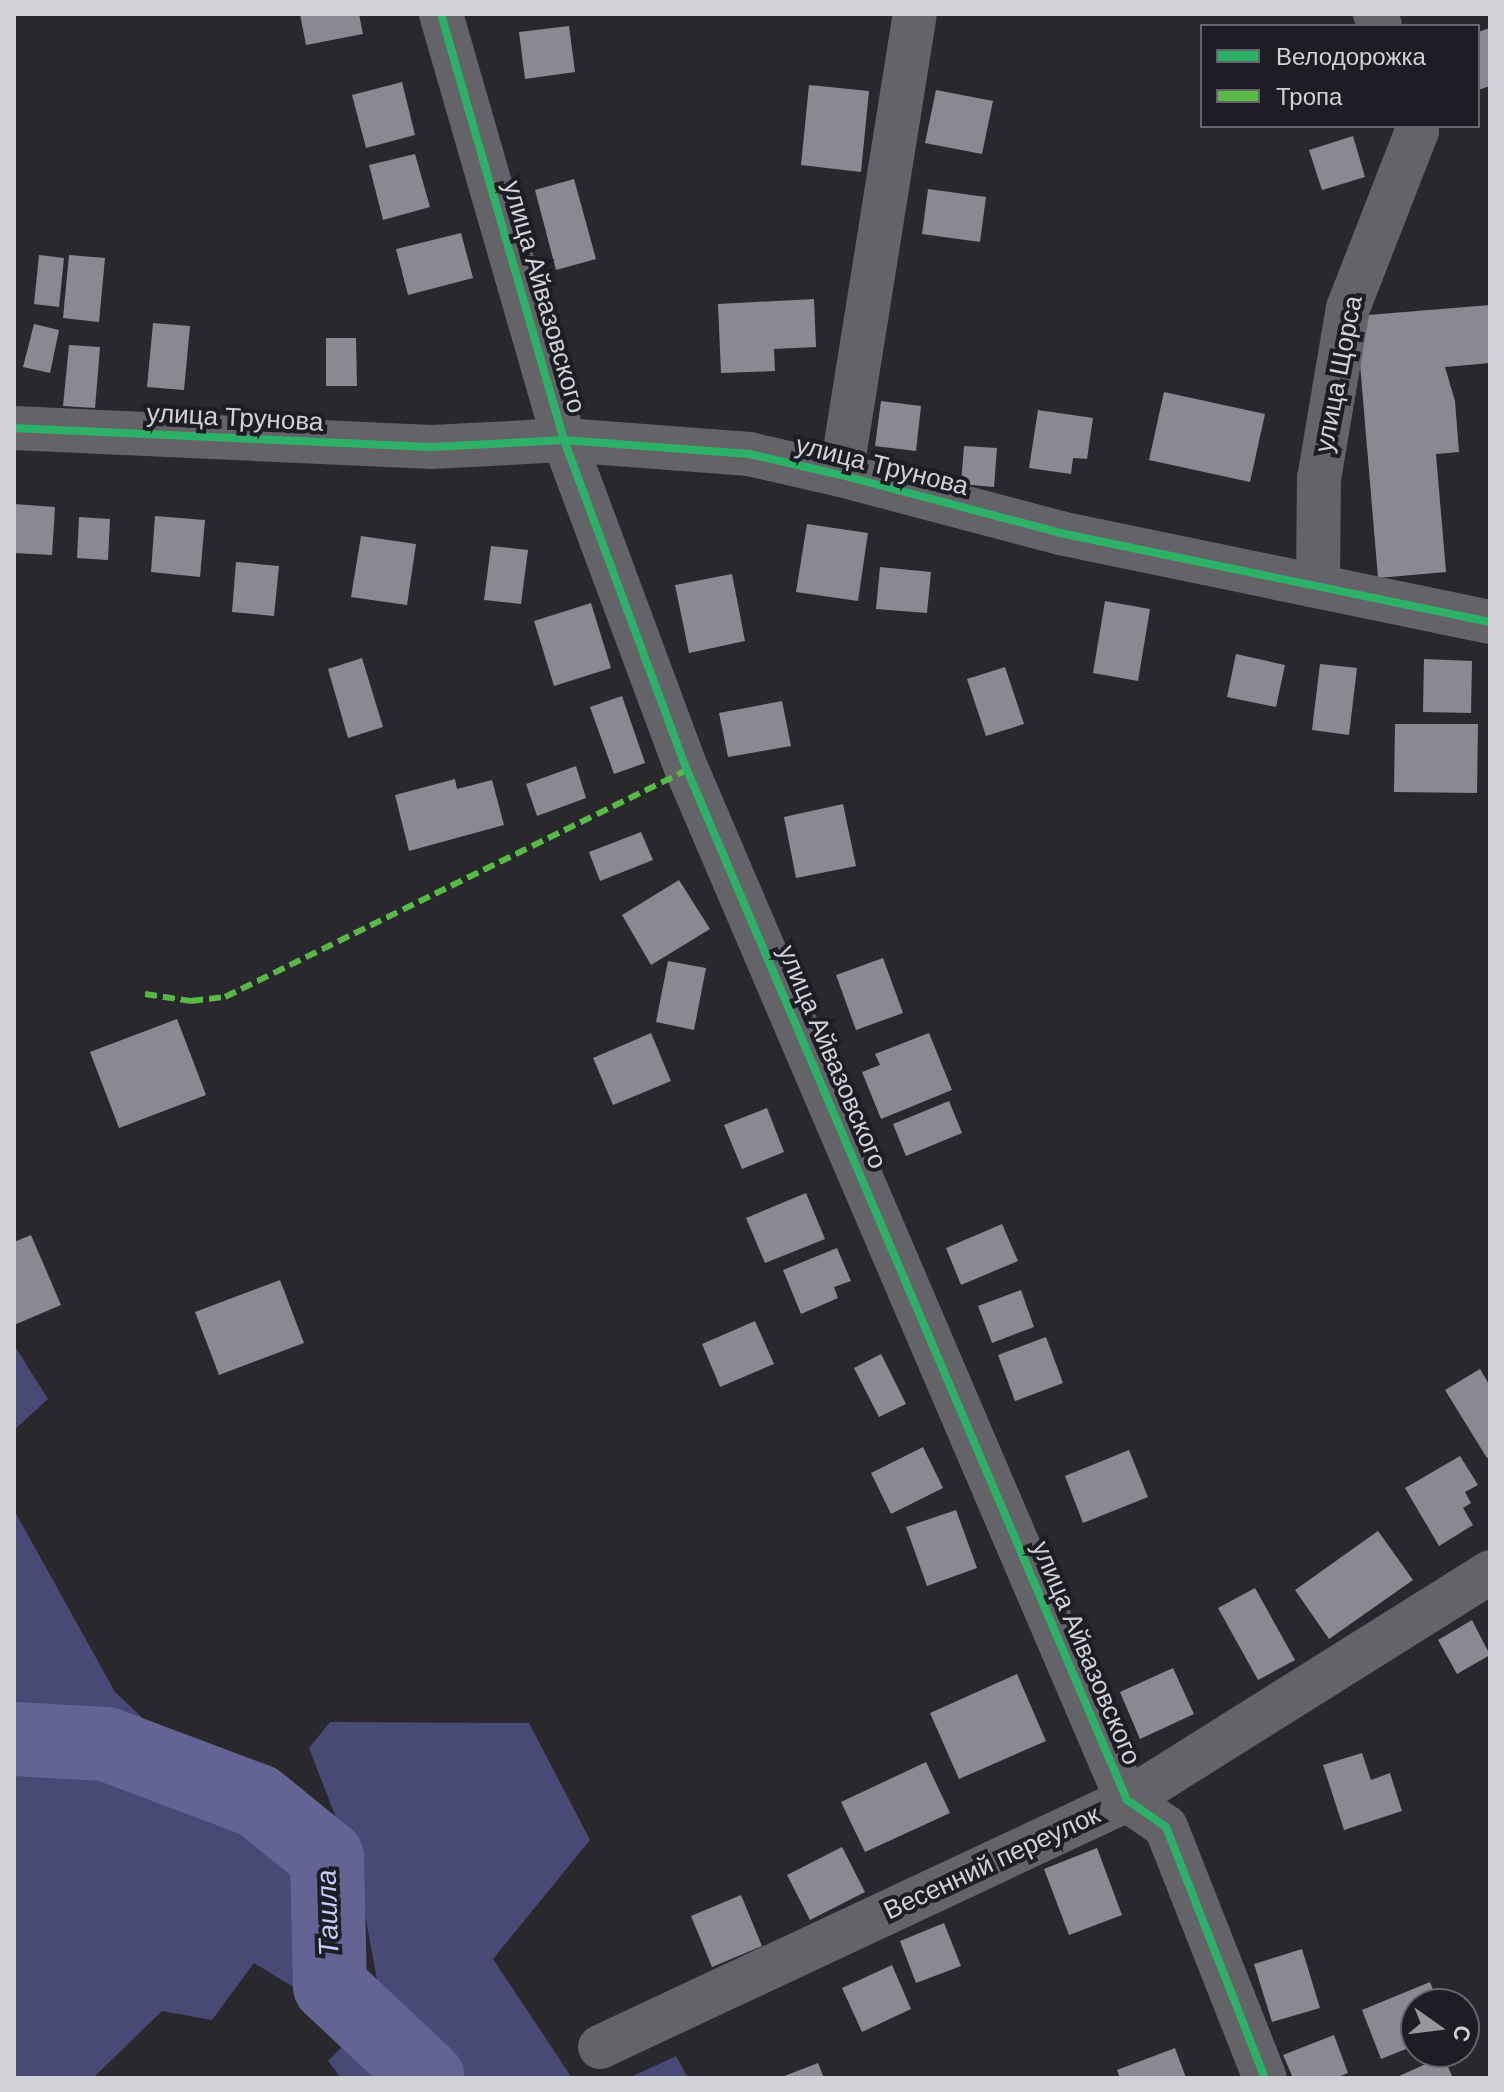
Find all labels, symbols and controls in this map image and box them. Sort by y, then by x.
legend [1200,24,1480,128]
text: Велодорожка [1276,41,1426,72]
text: Тропа [1276,81,1342,112]
street label: улица Айвазовского [496,177,592,417]
street label: улица Щорса [1309,293,1369,455]
street label: улица Трунова [146,398,324,438]
street label: улица Трунова [792,429,972,503]
street label: улица Айвазовского [771,940,893,1174]
street label: улица Айвазовского [1025,1536,1147,1770]
street label: Весенний переулок [879,1799,1105,1927]
water label: Ташла [310,1869,346,1957]
north arrow [1400,1988,1480,2068]
text: С [1446,2022,1478,2045]

